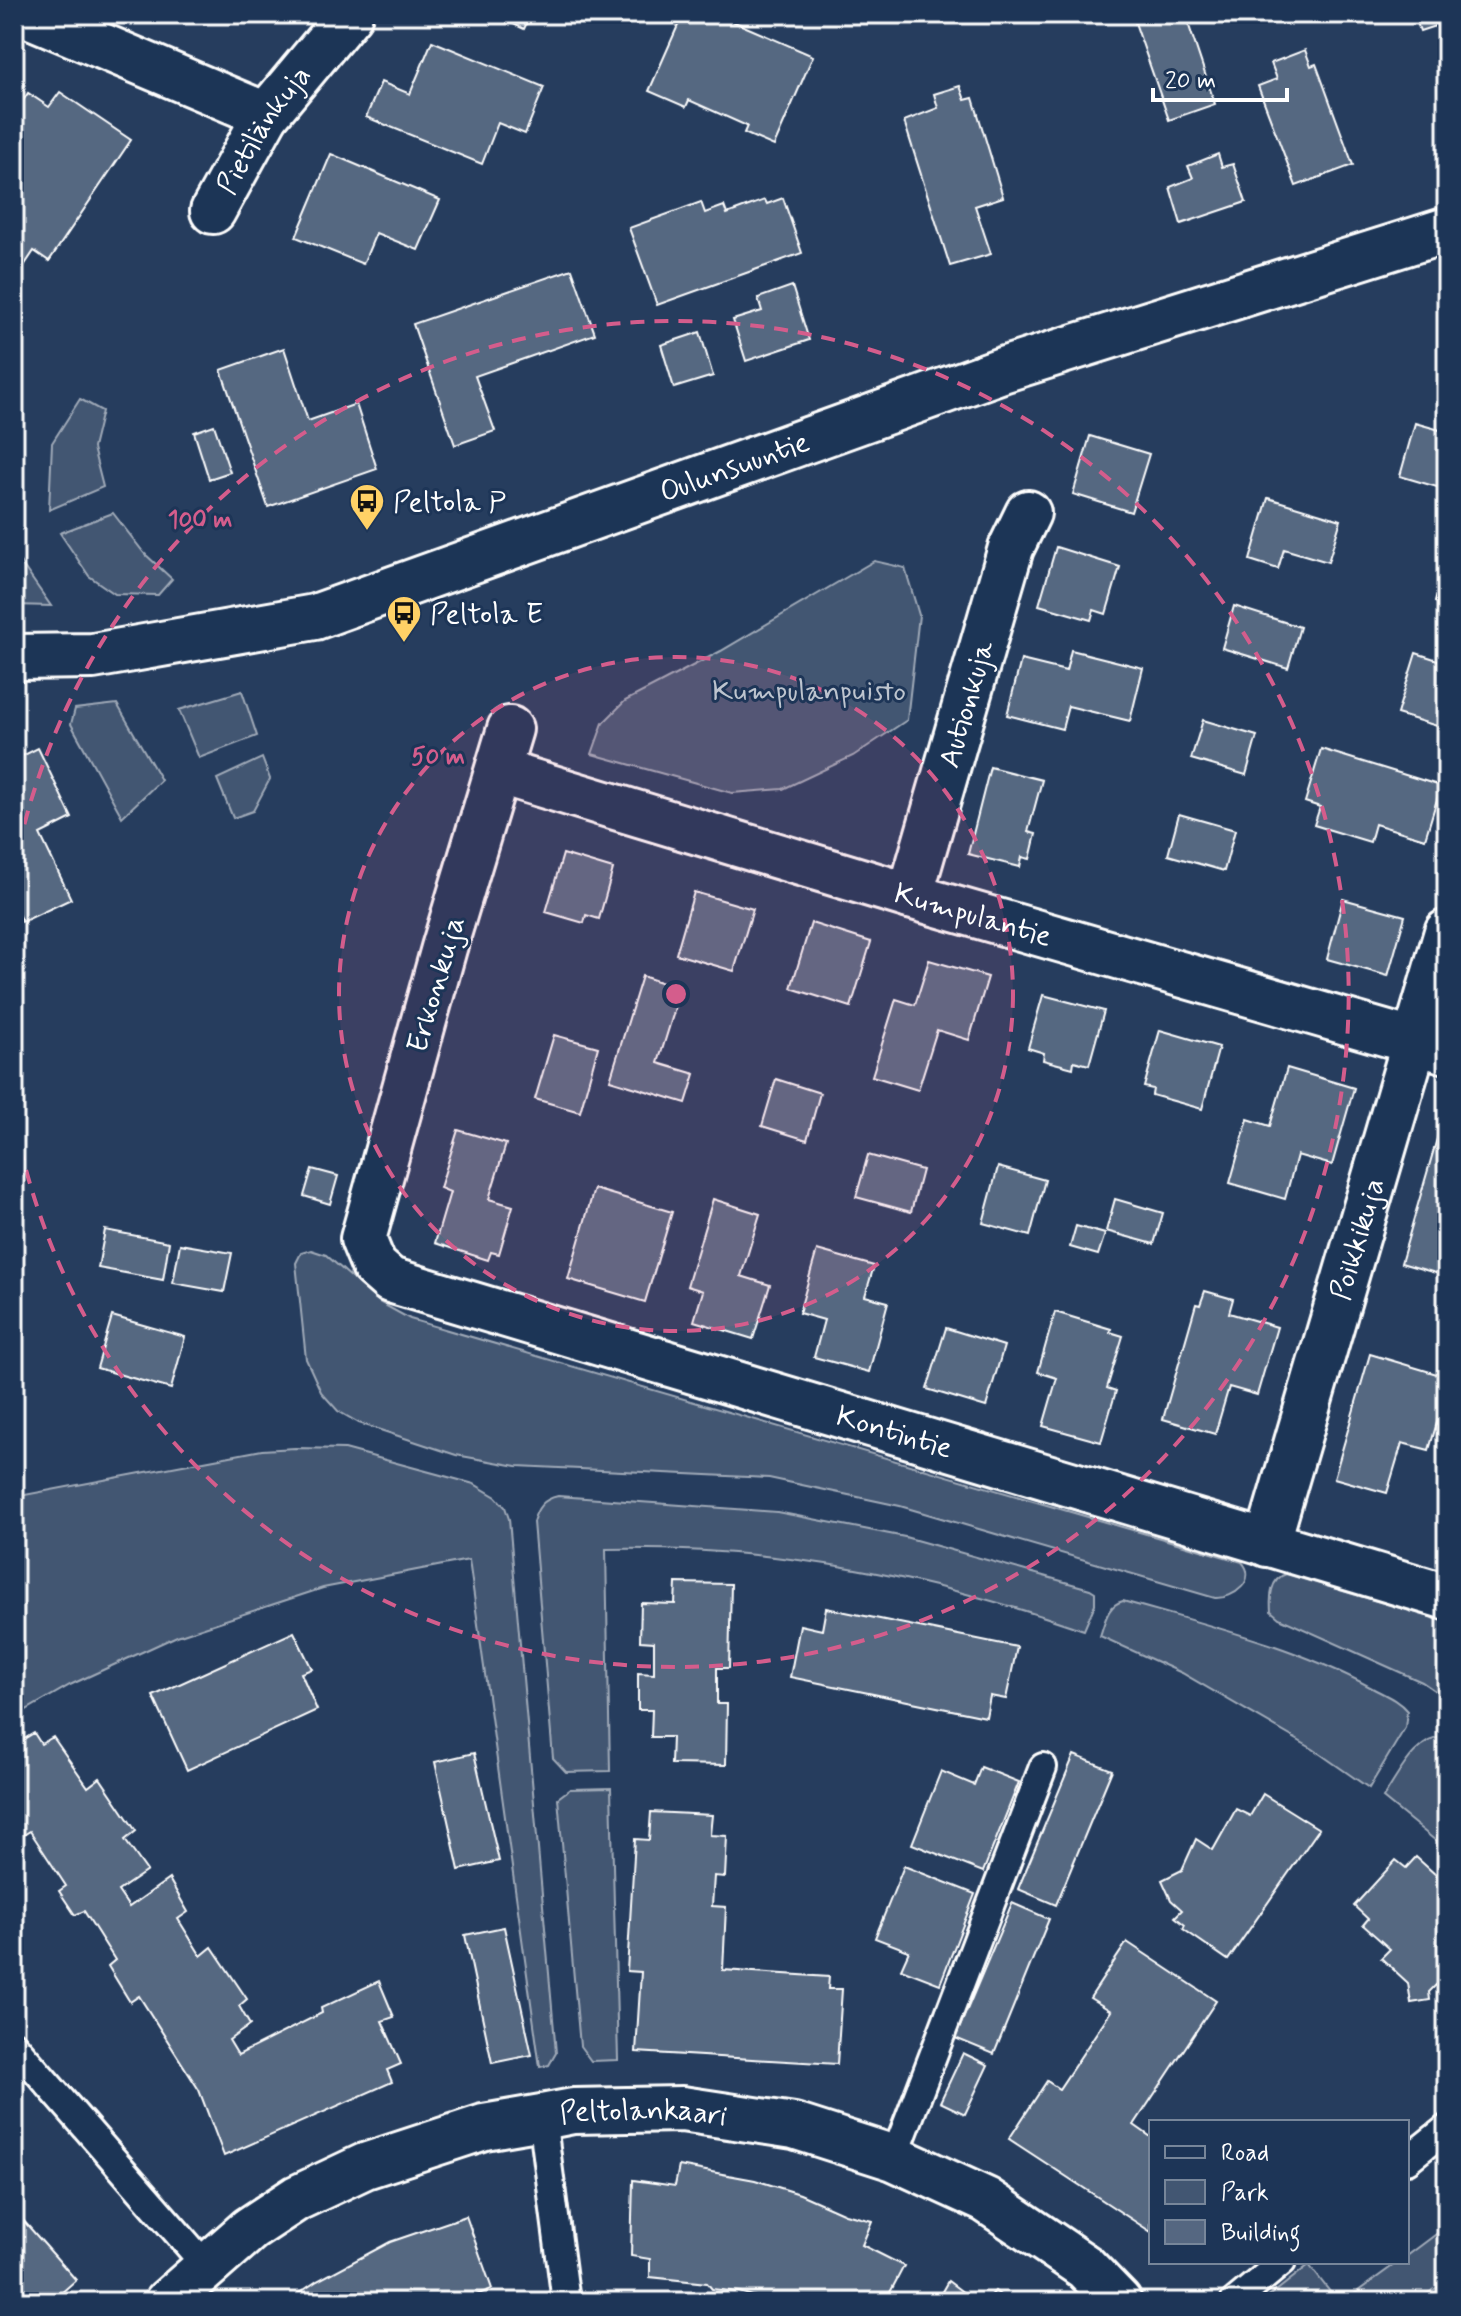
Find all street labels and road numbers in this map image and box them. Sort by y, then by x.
street label: Pietilänkuja [208,57,321,202]
street label: Oulunsuuntie [655,423,815,512]
street label: Autionkuja [930,635,1004,772]
street label: Kumpulantie [889,874,1056,957]
street label: Erkonkuja [398,912,475,1057]
street label: Poikkikuja [1322,1173,1395,1305]
street label: Kontintie [831,1397,957,1469]
street label: Peltolankaari [556,2091,730,2137]

